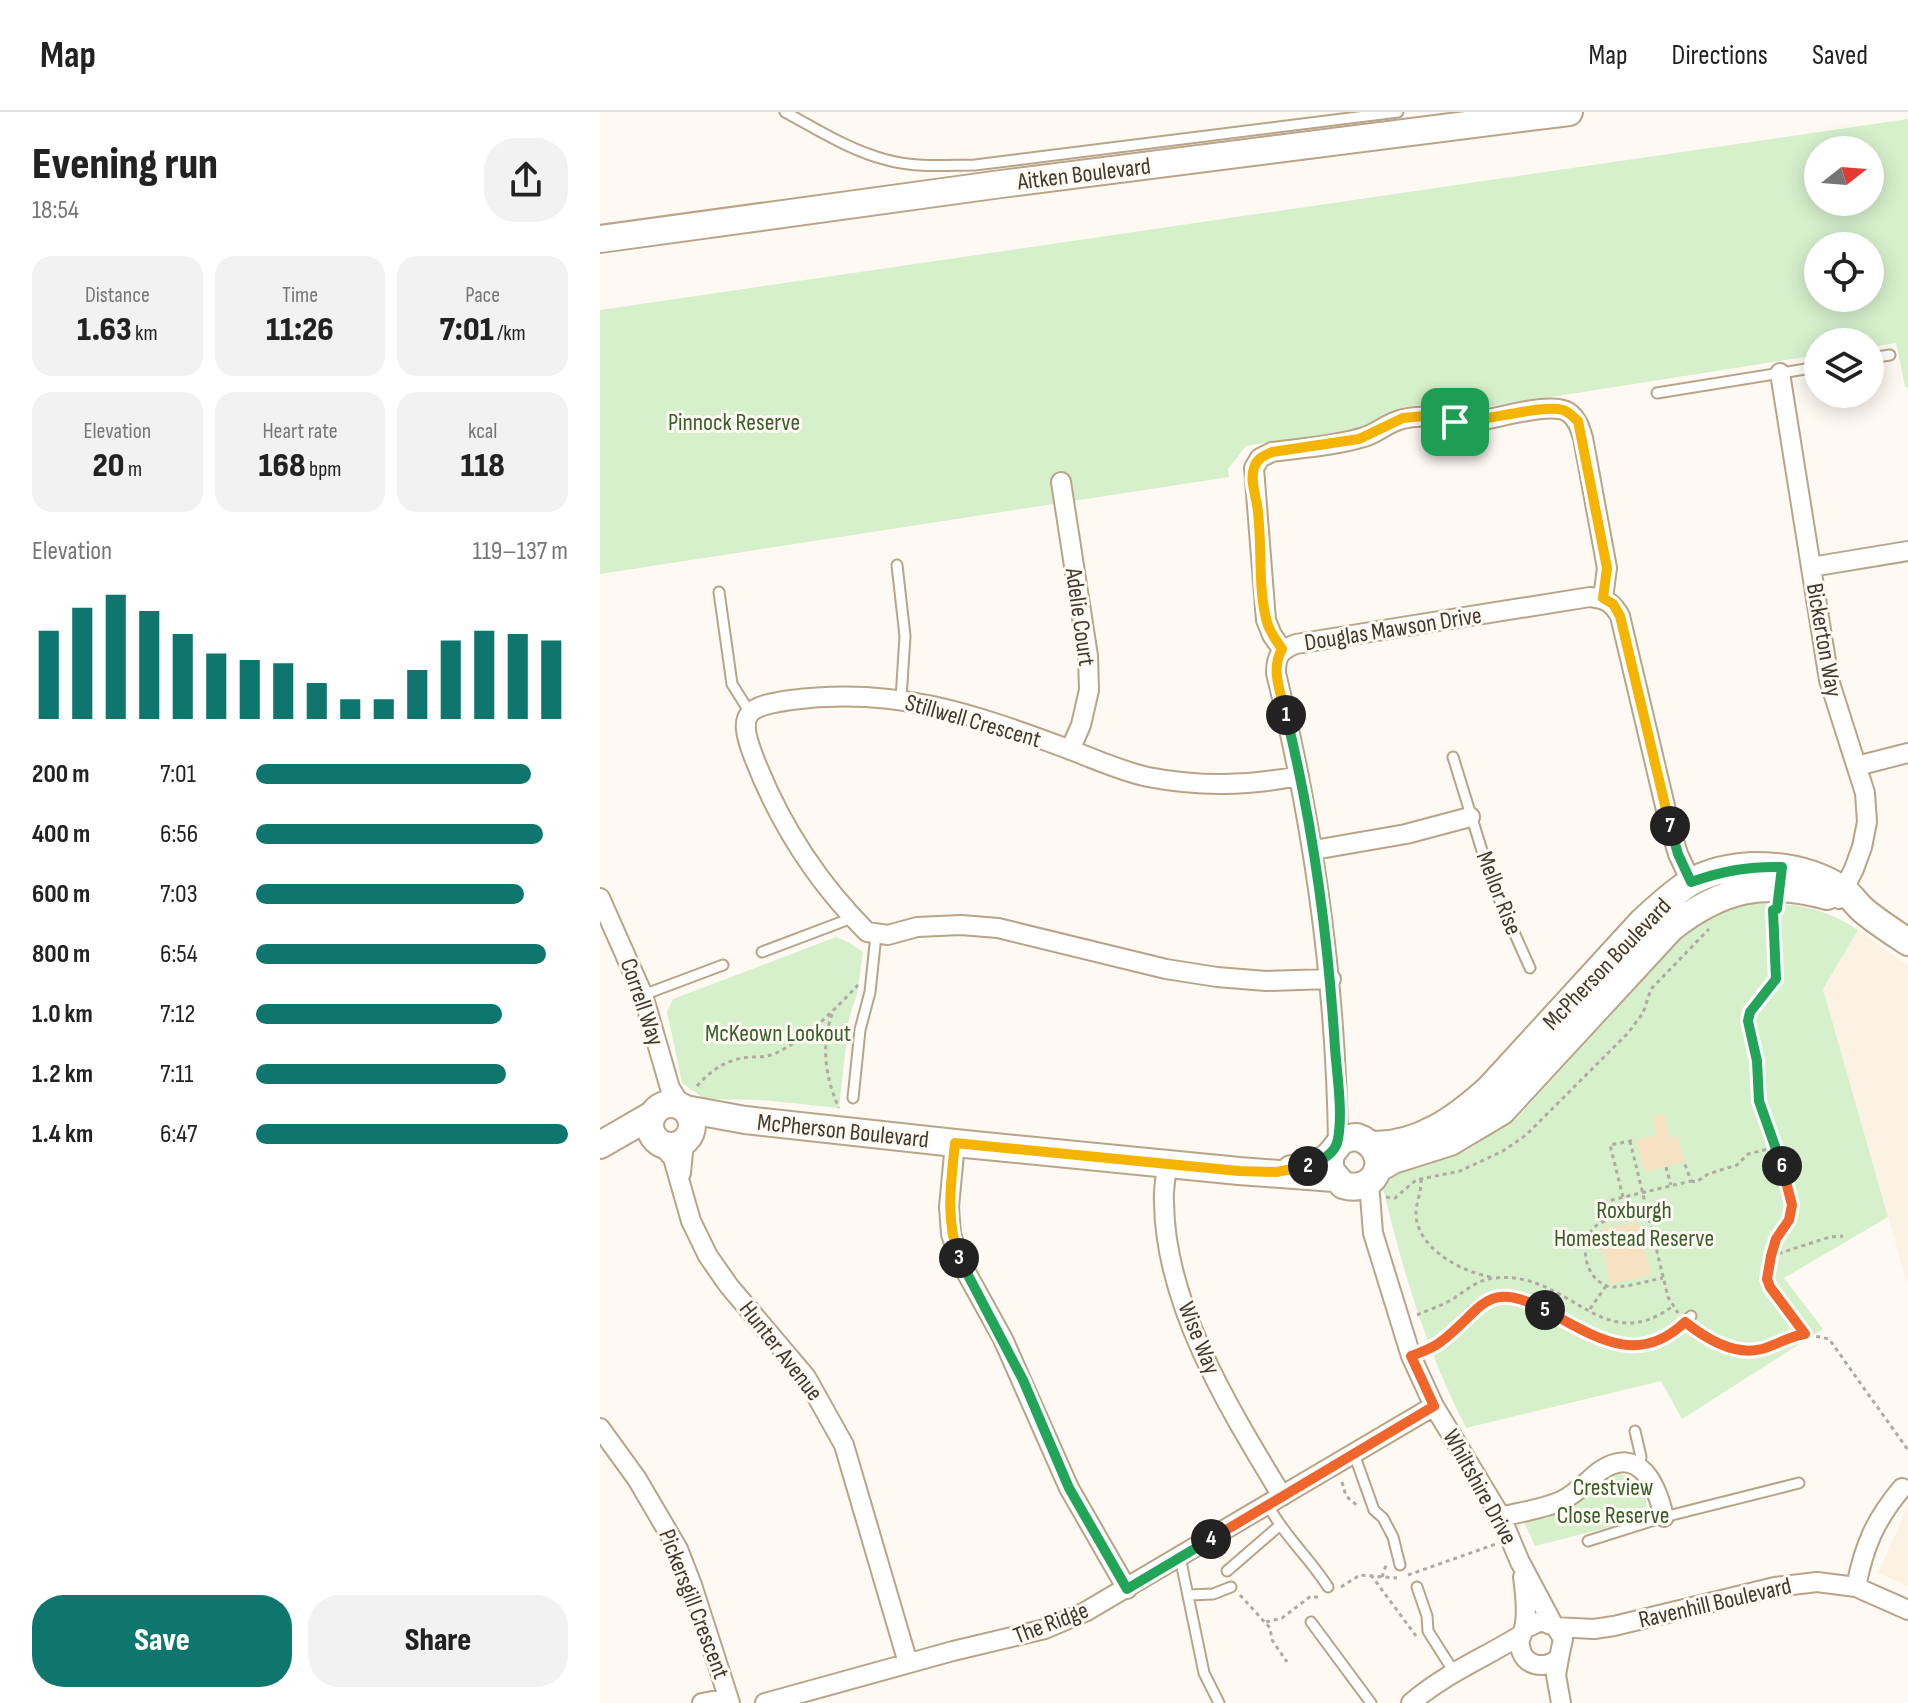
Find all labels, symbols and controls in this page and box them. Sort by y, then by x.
text: Map [40,33,96,78]
text: Map [1589,39,1628,72]
text: Directions [1672,39,1768,72]
text: Saved [1812,39,1868,72]
north arrow [1804,136,1884,216]
map controls [1804,136,1884,408]
text: Evening run [32,138,218,191]
button: share [484,138,568,222]
street label: Aitken Boulevard [1015,151,1152,197]
text: 18:54 [32,195,79,226]
button: locate [1804,232,1884,312]
text: Distance [85,282,150,309]
text: Time [282,282,318,309]
text: Pace [465,282,500,309]
text: 1.63 [77,309,132,350]
text: 11:26 [266,309,334,350]
text: 7:01 [440,309,494,350]
text: km [132,320,158,347]
text: /km [494,320,526,347]
button: layers [1804,328,1884,408]
pin [1421,388,1489,456]
icon: arrive [1433,400,1477,444]
park label: Pinnock Reserve [668,408,800,437]
text: Elevation [83,418,151,445]
text: Heart rate [262,418,338,445]
text: kcal [468,418,497,445]
text: 20 [93,445,124,486]
text: 168 [259,445,306,486]
text: 118 [460,445,505,486]
text: m [124,456,142,483]
text: bpm [306,456,341,483]
text: Elevation [32,536,112,567]
text: 119–137 m [473,536,568,567]
street label: Adelie Court [1059,565,1101,668]
street label: Bickerton Way [1800,581,1848,699]
street label: Douglas Mawson Drive [1302,601,1484,657]
street label: Stillwell Crescent [902,688,1044,754]
pin: 1 [1266,695,1306,735]
text: 1 [1282,701,1290,728]
text: 200 m [32,759,89,790]
text: 7:01 [160,759,196,790]
pin: 7 [1650,806,1690,846]
text: 7 [1665,812,1675,839]
text: 400 m [32,819,90,850]
text: 6:56 [160,819,198,850]
street label: Mellor Rise [1470,847,1528,939]
text: 600 m [32,879,90,910]
text: 7:03 [160,879,198,910]
street label: McPherson Boulevard [1537,892,1677,1036]
text: 800 m [32,939,90,970]
text: 6:54 [160,939,198,970]
street label: Correll Way [614,955,670,1049]
text: 1.0 km [32,999,93,1030]
text: 7:12 [160,999,195,1030]
park label: McKeown Lookout [705,1019,851,1048]
text: 1.2 km [32,1059,93,1090]
text: 7:11 [160,1059,193,1090]
street label: McPherson Boulevard [756,1108,930,1154]
text: 1.4 km [32,1119,93,1150]
text: 6:47 [160,1119,197,1150]
pin: 2 [1288,1146,1328,1186]
pin: 6 [1762,1146,1802,1186]
text: 2 [1303,1152,1313,1179]
text: 6 [1777,1152,1787,1179]
park label: Roxburgh Homestead Reserve [1554,1196,1714,1253]
pin: 3 [939,1238,979,1278]
text: 3 [954,1244,964,1271]
pin: 5 [1525,1290,1565,1330]
street label: Hunter Avenue [733,1295,829,1407]
text: 5 [1540,1296,1550,1323]
street label: Wise Way [1171,1298,1227,1378]
street label: Whiltshire Drive [1436,1424,1524,1550]
park label: Crestview Close Reserve [1557,1473,1669,1530]
pin: 4 [1191,1519,1231,1559]
street label: Pickersgill Crescent [652,1525,736,1683]
text: 4 [1206,1525,1216,1552]
street label: Ravenhill Boulevard [1636,1571,1794,1635]
button: Save [32,1595,292,1687]
button: Share [308,1595,568,1687]
street label: The Ridge [1009,1595,1093,1651]

